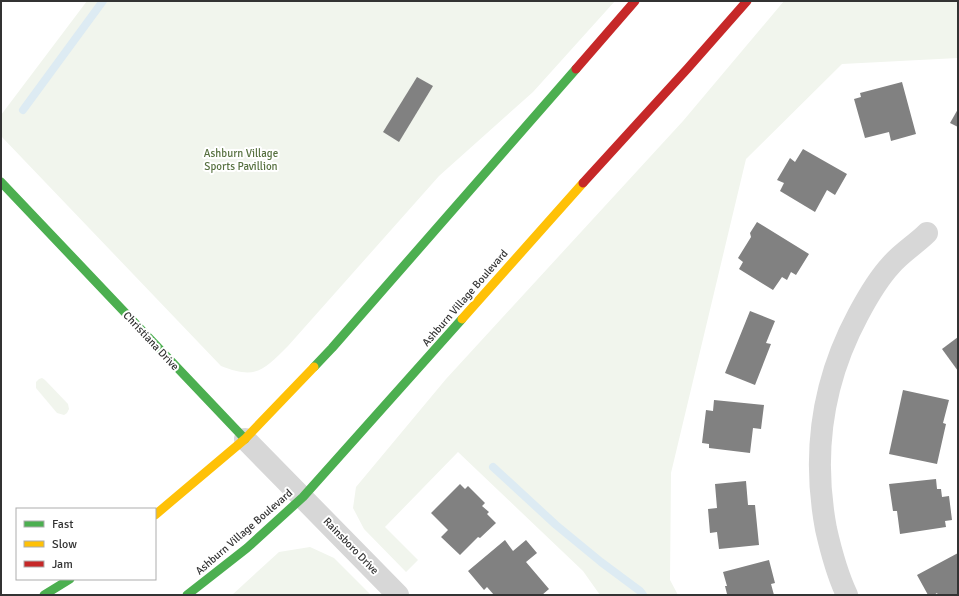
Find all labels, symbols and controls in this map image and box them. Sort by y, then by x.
park label: Ashburn Village Sports Pavillion [204,147,278,173]
street label: Ashburn Village Boulevard [419,247,511,349]
street label: Christiana Drive [120,309,182,373]
street label: Ashburn Village Boulevard [193,486,295,578]
legend [16,508,156,580]
street label: Rainsboro Drive [321,515,381,577]
text: Fast [52,517,73,532]
text: Slow [52,537,77,552]
text: Jam [52,557,73,572]

